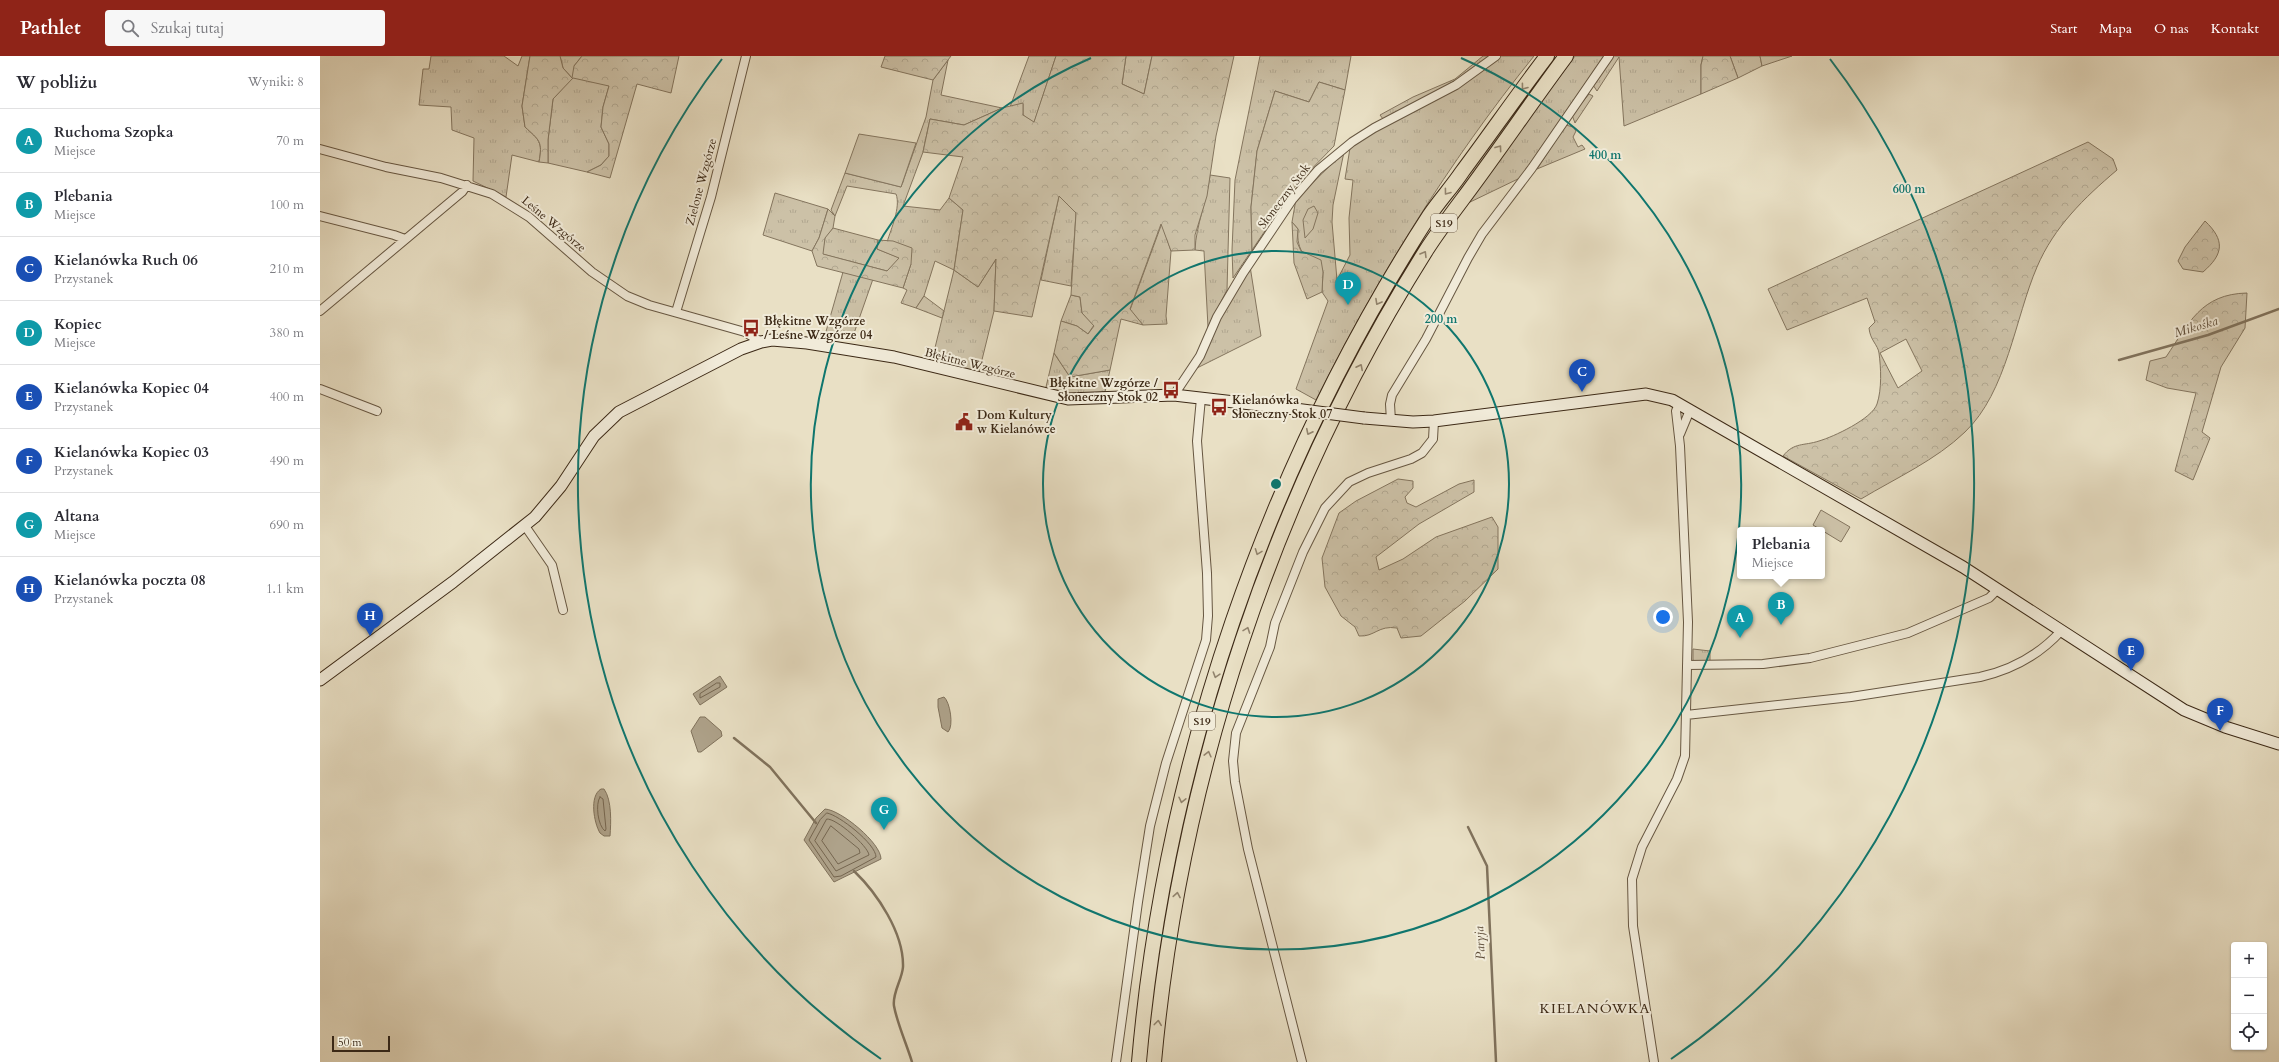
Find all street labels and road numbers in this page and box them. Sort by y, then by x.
street label: Zielone Wzgórze [682,137,720,227]
street label: Słoneczny Stok [1254,160,1314,232]
street label: Leśne Wzgórze [519,192,589,256]
road number: S19 [1431,214,1457,232]
street label: Błękitne Wzgórze [923,344,1017,382]
road number: S19 [1189,712,1215,730]

